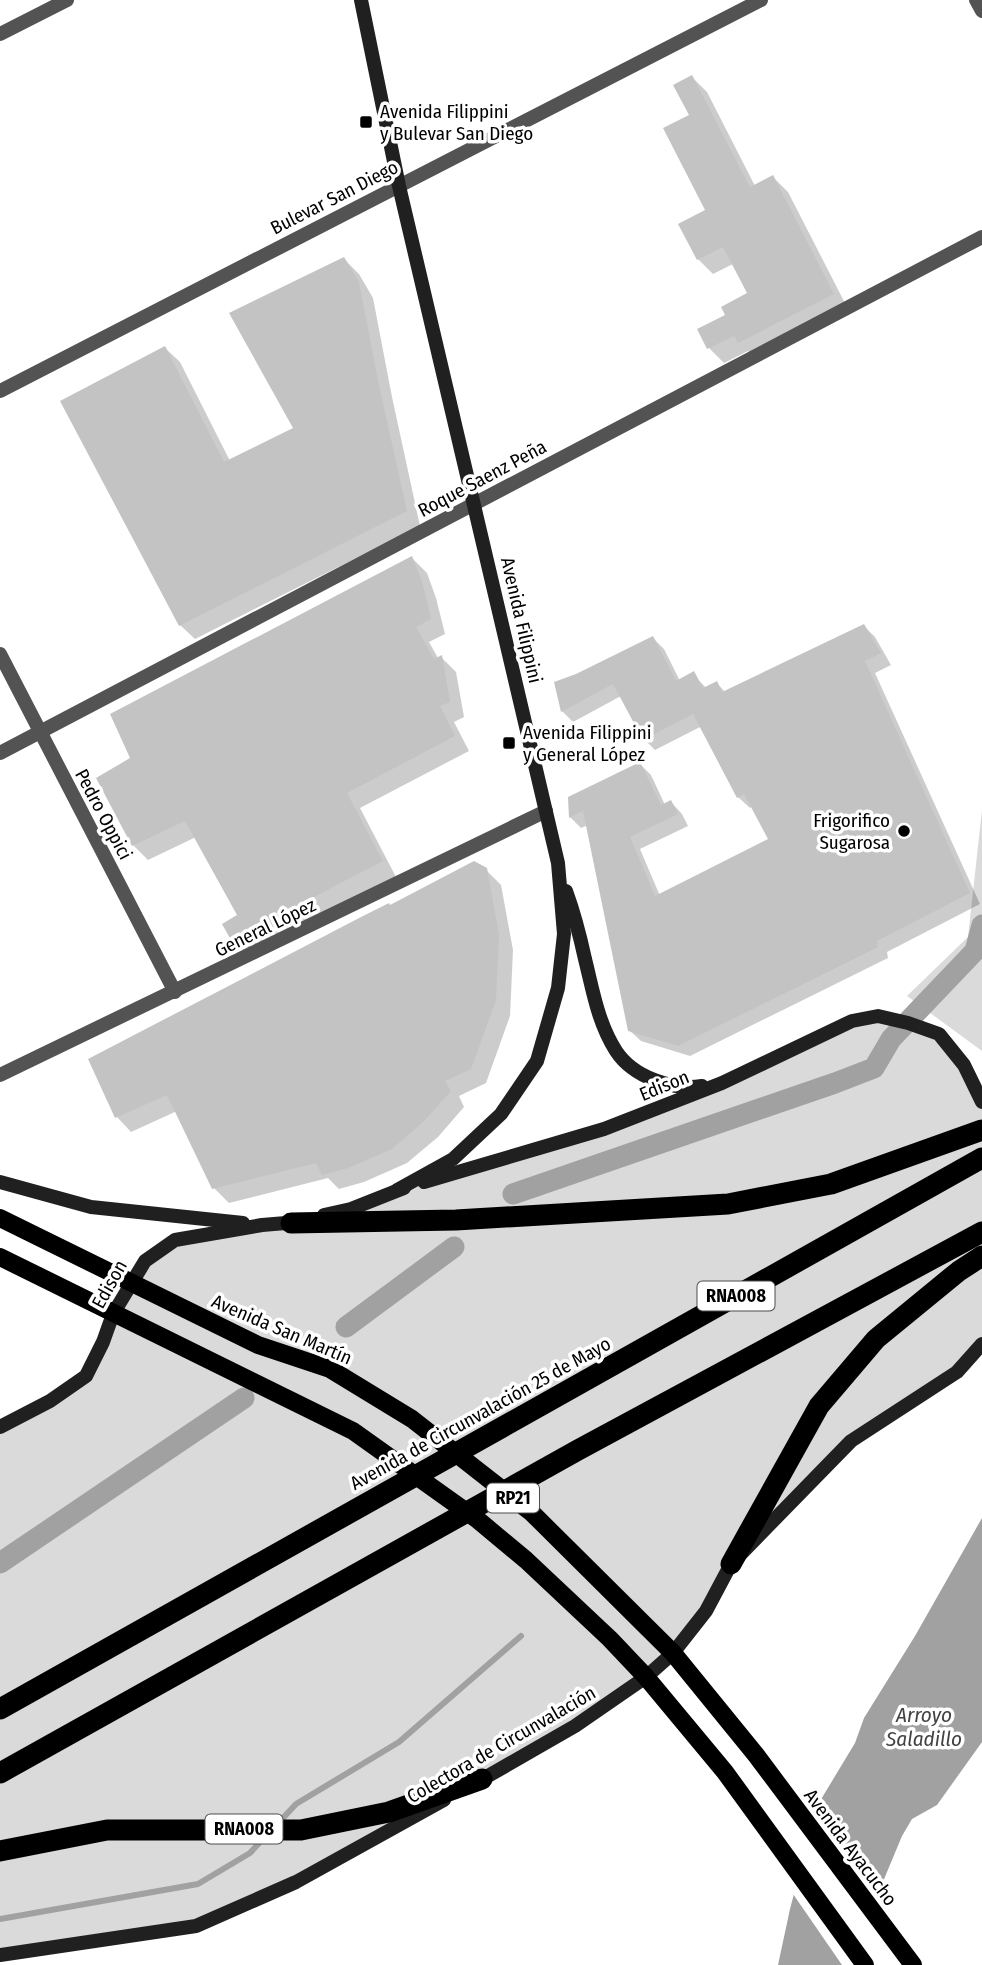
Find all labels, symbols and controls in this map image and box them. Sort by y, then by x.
place label: Avenida Filippini y Bulevar San Diego [380,100,533,145]
marker: Avenida Filippini y Bulevar San Diego [358,114,374,130]
street label: Bulevar San Diego [267,155,402,240]
street label: Roque Saenz Peña [414,435,550,522]
street label: Avenida Filippini [496,555,547,685]
place label: Avenida Filippini y General López [523,721,652,766]
marker: Avenida Filippini y General López [501,735,517,751]
street label: Pedro Oppici [70,765,137,863]
place label: Frigorifico Sugarosa [813,809,890,854]
marker: Frigorifico Sugarosa [896,823,912,839]
street label: General López [211,893,320,962]
street label: Edison [636,1065,692,1106]
street label: Edison [87,1256,132,1312]
road number: RNA008 [698,1282,774,1310]
street label: Avenida San Martín [208,1290,355,1369]
street label: Avenida de Circunvalación 25 de Mayo [346,1332,615,1495]
road number: RP21 [487,1484,539,1512]
street label: Colectora de Circunvalación [403,1681,600,1808]
water label: Arroyo Saladillo [885,1702,962,1752]
street label: Avenida Ayacucho [799,1784,902,1910]
road number: RNA008 [205,1814,282,1843]

